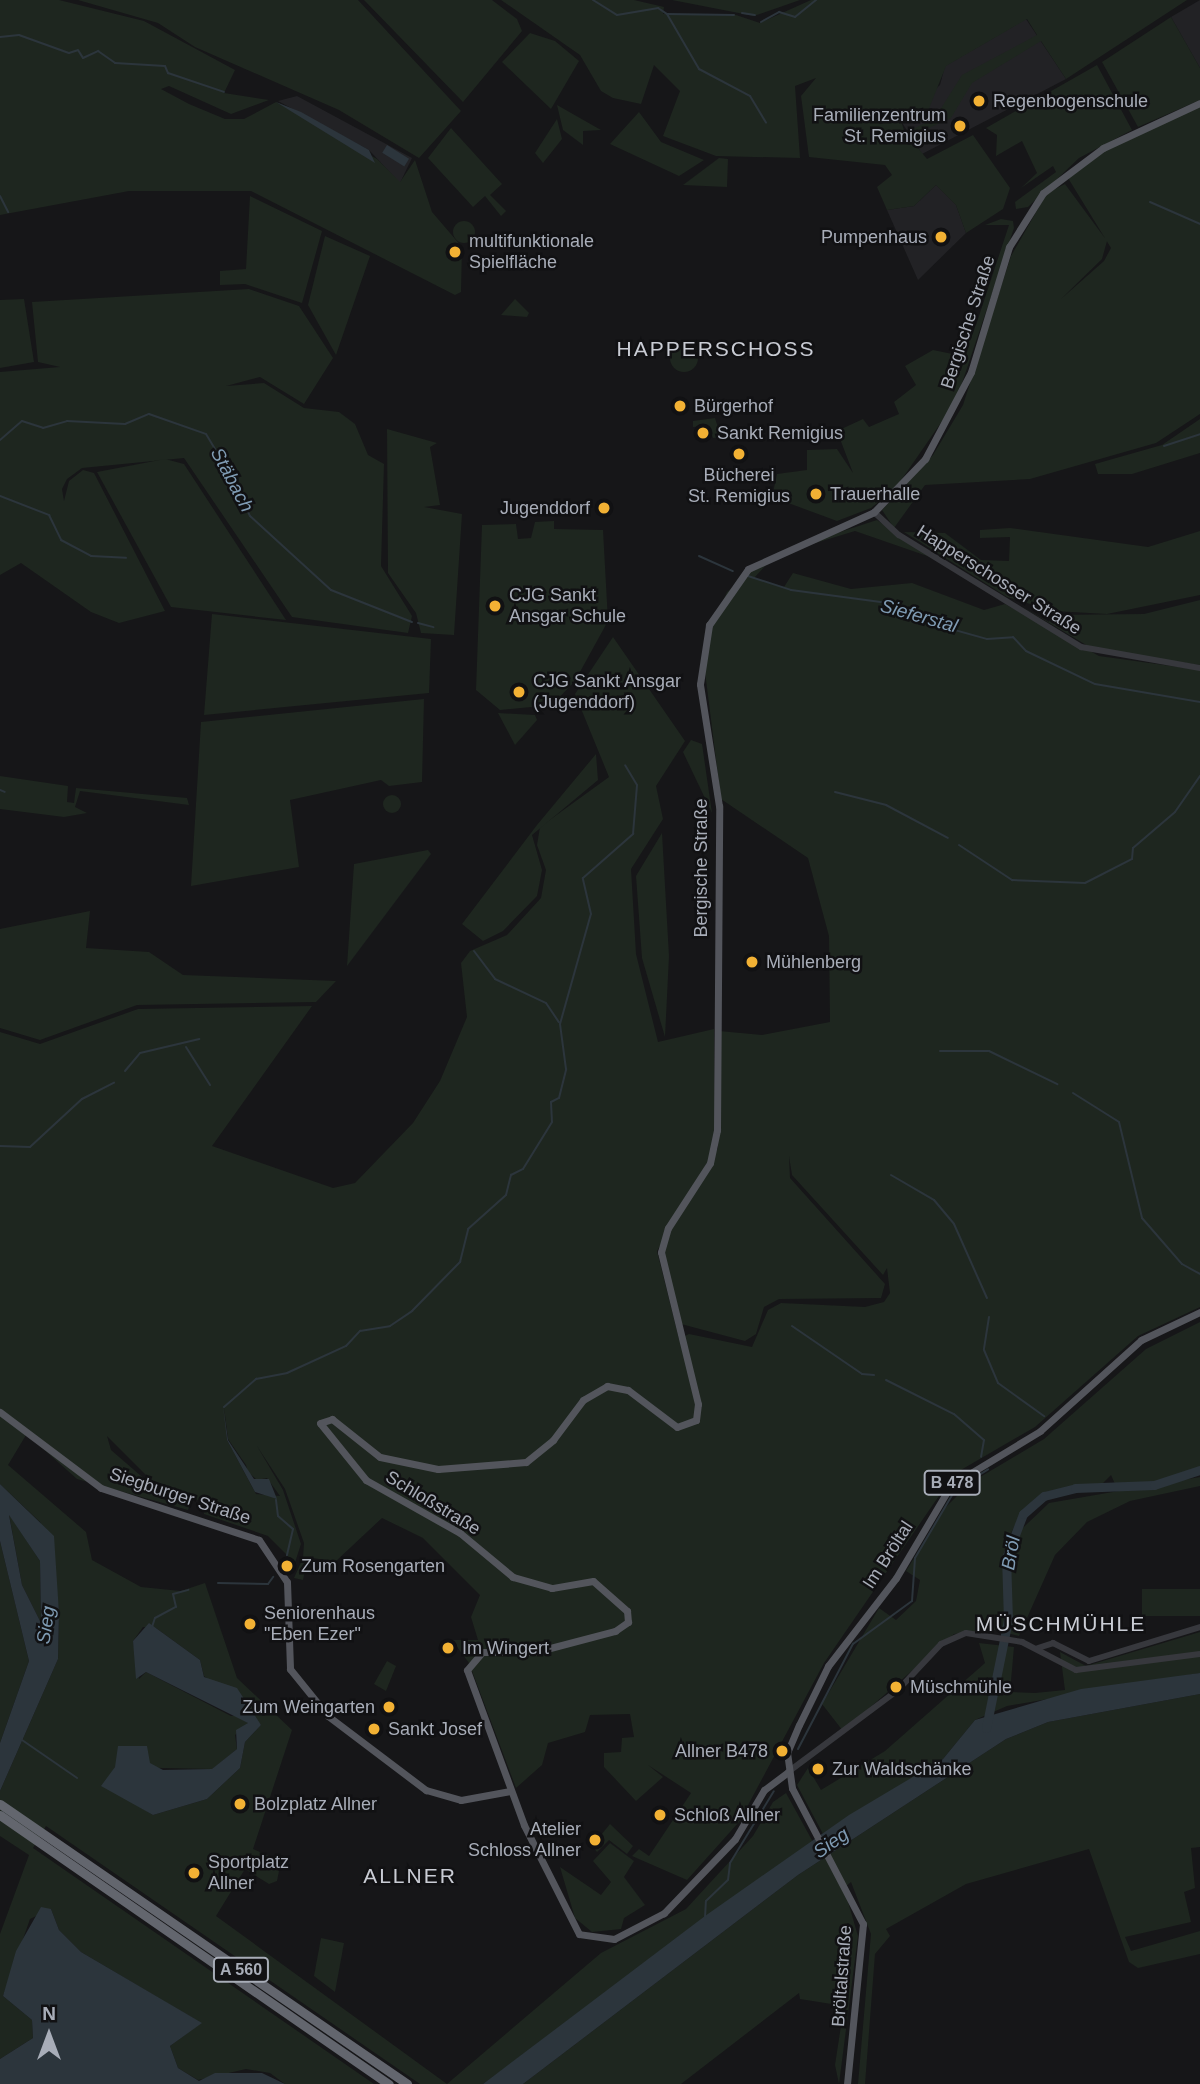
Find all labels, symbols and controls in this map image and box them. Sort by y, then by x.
place label: Regenbogenschule [993,90,1148,112]
marker: Regenbogenschule [971,93,987,109]
place label: Familienzentrum St. Remigius [813,105,946,148]
marker: Familienzentrum St. Remigius [952,118,968,134]
place label: Pumpenhaus [821,226,927,248]
marker: Pumpenhaus [933,229,949,245]
place label: multifunktionale Spielfläche [469,231,594,274]
marker: multifunktionale Spielfläche [447,244,463,260]
street label: Bergische Straße [936,253,1000,391]
district label: HAPPERSCHOSS [618,336,814,362]
place label: Bürgerhof [694,395,773,417]
marker: Bürgerhof [672,398,688,414]
place label: Sankt Remigius [717,422,843,444]
marker: Sankt Remigius [695,425,711,441]
water label: Stäbach [206,444,258,516]
marker: Bücherei St. Remigius [731,446,747,462]
place label: Bücherei St. Remigius [688,465,790,508]
place label: Trauerhalle [830,483,920,505]
marker: Trauerhalle [808,486,824,502]
place label: Jugenddorf [500,497,590,519]
marker: Jugenddorf [596,500,612,516]
street label: Happerschosser Straße [913,520,1085,640]
place label: CJG Sankt Ansgar Schule [509,585,626,628]
water label: Sieferstal [878,594,960,638]
marker: CJG Sankt Ansgar Schule [487,598,503,614]
place label: CJG Sankt Ansgar (Jugenddorf) [533,671,682,714]
marker: CJG Sankt Ansgar (Jugenddorf) [511,684,527,700]
street label: Bergische Straße [690,798,712,938]
place label: Mühlenberg [766,951,861,973]
marker: Mühlenberg [744,954,760,970]
street label: Siegburger Straße [107,1463,253,1529]
street label: Schloßstraße [382,1466,484,1540]
road number: B 478 [922,1470,982,1496]
street label: Im Bröltal [858,1517,918,1593]
water label: Bröl [997,1534,1025,1572]
place label: Zum Rosengarten [301,1555,445,1577]
marker: Zum Rosengarten [279,1558,295,1574]
place label: Seniorenhaus "Eben Ezer" [264,1603,375,1646]
water label: Sieg [32,1605,60,1645]
district label: MÜSCHMÜHLE [977,1611,1145,1637]
marker: Seniorenhaus "Eben Ezer" [242,1616,258,1632]
place label: Im Wingert [462,1637,549,1659]
marker: Im Wingert [440,1640,456,1656]
place label: Müschmühle [910,1676,1012,1698]
marker: Müschmühle [888,1679,904,1695]
place label: Zum Weingarten [242,1696,375,1718]
marker: Zum Weingarten [381,1699,397,1715]
place label: Sankt Josef [388,1718,482,1740]
marker: Sankt Josef [366,1721,382,1737]
place label: Allner B478 [675,1740,768,1762]
marker: Allner B478 [774,1743,790,1759]
place label: Zur Waldschänke [832,1758,971,1780]
marker: Zur Waldschänke [810,1761,826,1777]
place label: Bolzplatz Allner [254,1793,378,1815]
marker: Bolzplatz Allner [232,1796,248,1812]
place label: Schloß Allner [674,1804,781,1826]
marker: Schloß Allner [652,1807,668,1823]
place label: Atelier Schloss Allner [467,1819,581,1862]
water label: Sieg [809,1823,853,1863]
marker: Atelier Schloss Allner [587,1832,603,1848]
place label: Sportplatz Allner [208,1852,289,1895]
district label: ALLNER [364,1863,456,1889]
marker: Sportplatz Allner [186,1865,202,1881]
street label: Bröltalstraße [828,1924,856,2028]
road number: A 560 [211,1958,271,1982]
north arrow [14,2000,84,2070]
text: N [42,2003,56,2024]

